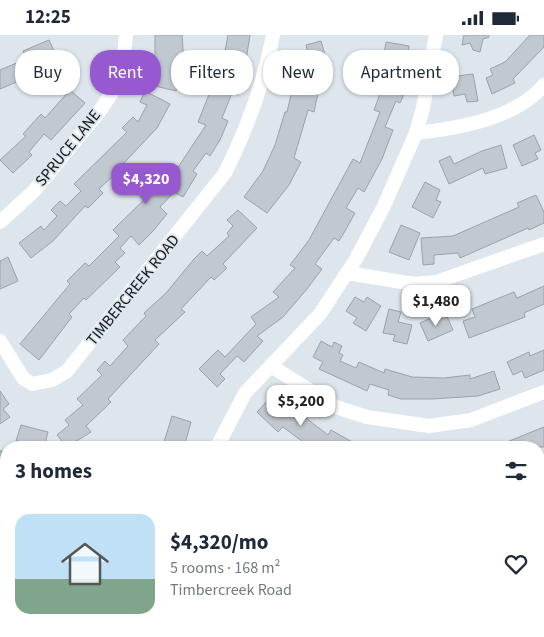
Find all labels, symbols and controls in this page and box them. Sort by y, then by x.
text: 12:25 [25,4,71,31]
chip: Buy [15,50,80,95]
chip: Rent [90,50,161,95]
chip: Filters [171,50,253,95]
chip: New [263,50,333,95]
chip: Apartment [343,50,459,95]
street label: SPRUCE LANE [30,105,106,191]
pin: $4,320 [105,163,187,205]
text: $4,320 [122,168,170,190]
street label: TIMBERCREEK ROAD [81,230,185,350]
pin: $1,480 [395,285,477,327]
text: $1,480 [412,290,460,312]
pin: $5,200 [260,385,342,427]
text: $5,200 [277,390,325,412]
text: 3 homes [15,456,92,486]
icon: filters [502,457,530,485]
text: $4,320/mo [170,527,269,557]
icon: home [55,534,115,594]
icon: heart [502,550,530,578]
text: 5 rooms · 168 m² [170,557,280,579]
text: Timbercreek Road [170,579,292,601]

